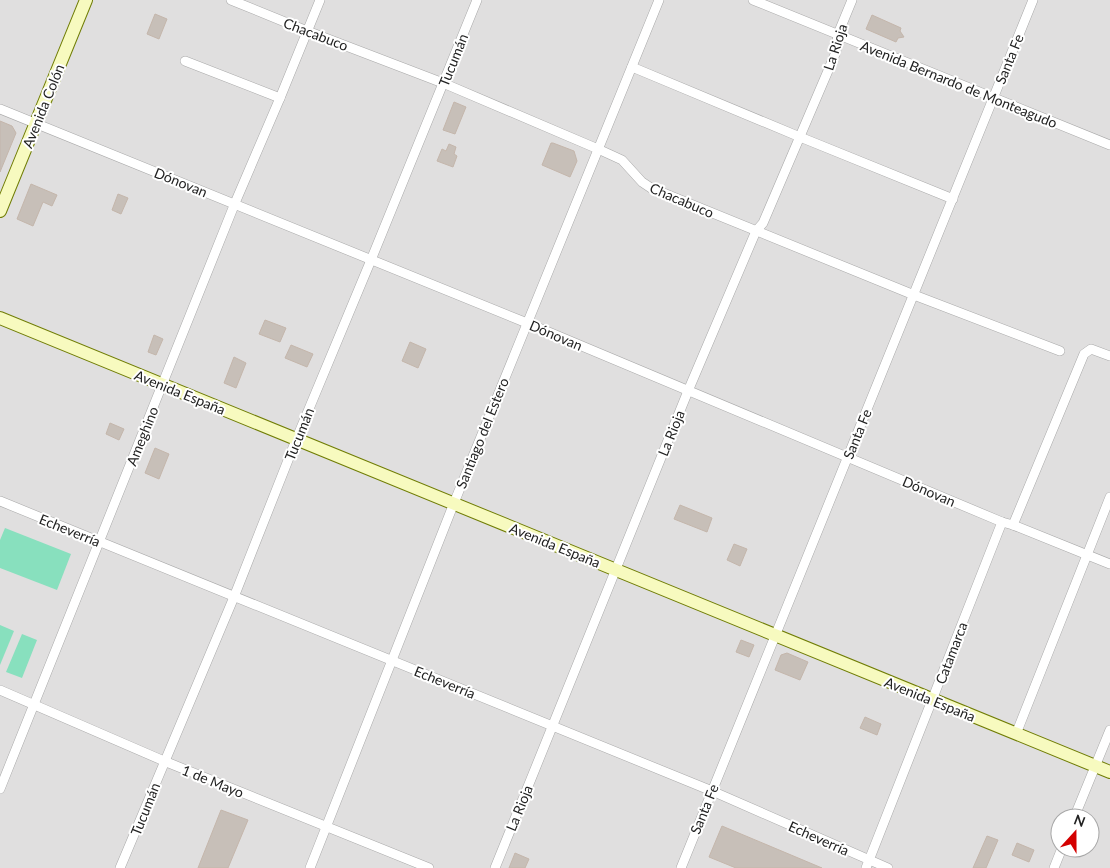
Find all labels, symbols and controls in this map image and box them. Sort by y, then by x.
street label: Chacabuco [281,14,351,54]
street label: La Rioja [819,22,851,72]
street label: Tucumán [435,31,471,89]
street label: Santa Fe [991,32,1027,86]
street label: Avenida Bernardo de Monteagudo [858,37,1060,131]
street label: Avenida Colón [18,62,68,150]
street label: Dónovan [152,164,210,200]
street label: Chacabuco [647,179,717,221]
street label: Dónovan [527,316,585,354]
street label: Avenida España [132,366,228,418]
street label: Santiago del Estero [452,375,512,491]
street label: Ameghino [122,404,162,468]
street label: Tucumán [281,405,317,463]
street label: Santa Fe [839,407,875,461]
street label: La Rioja [654,408,688,458]
street label: Dónovan [900,472,958,510]
street label: Echeverría [37,510,103,550]
street label: Avenida España [507,519,603,571]
street label: Catamarca [931,620,971,686]
street label: Echeverría [412,662,478,702]
street label: Avenida España [882,673,978,725]
street label: 1 de Mayo [180,761,246,801]
street label: Tucumán [127,780,163,838]
street label: Santa Fe [686,782,722,836]
street label: La Rioja [502,783,536,833]
north arrow [1050,808,1100,858]
text: N [1072,811,1088,830]
street label: Echeverría [786,817,852,859]

